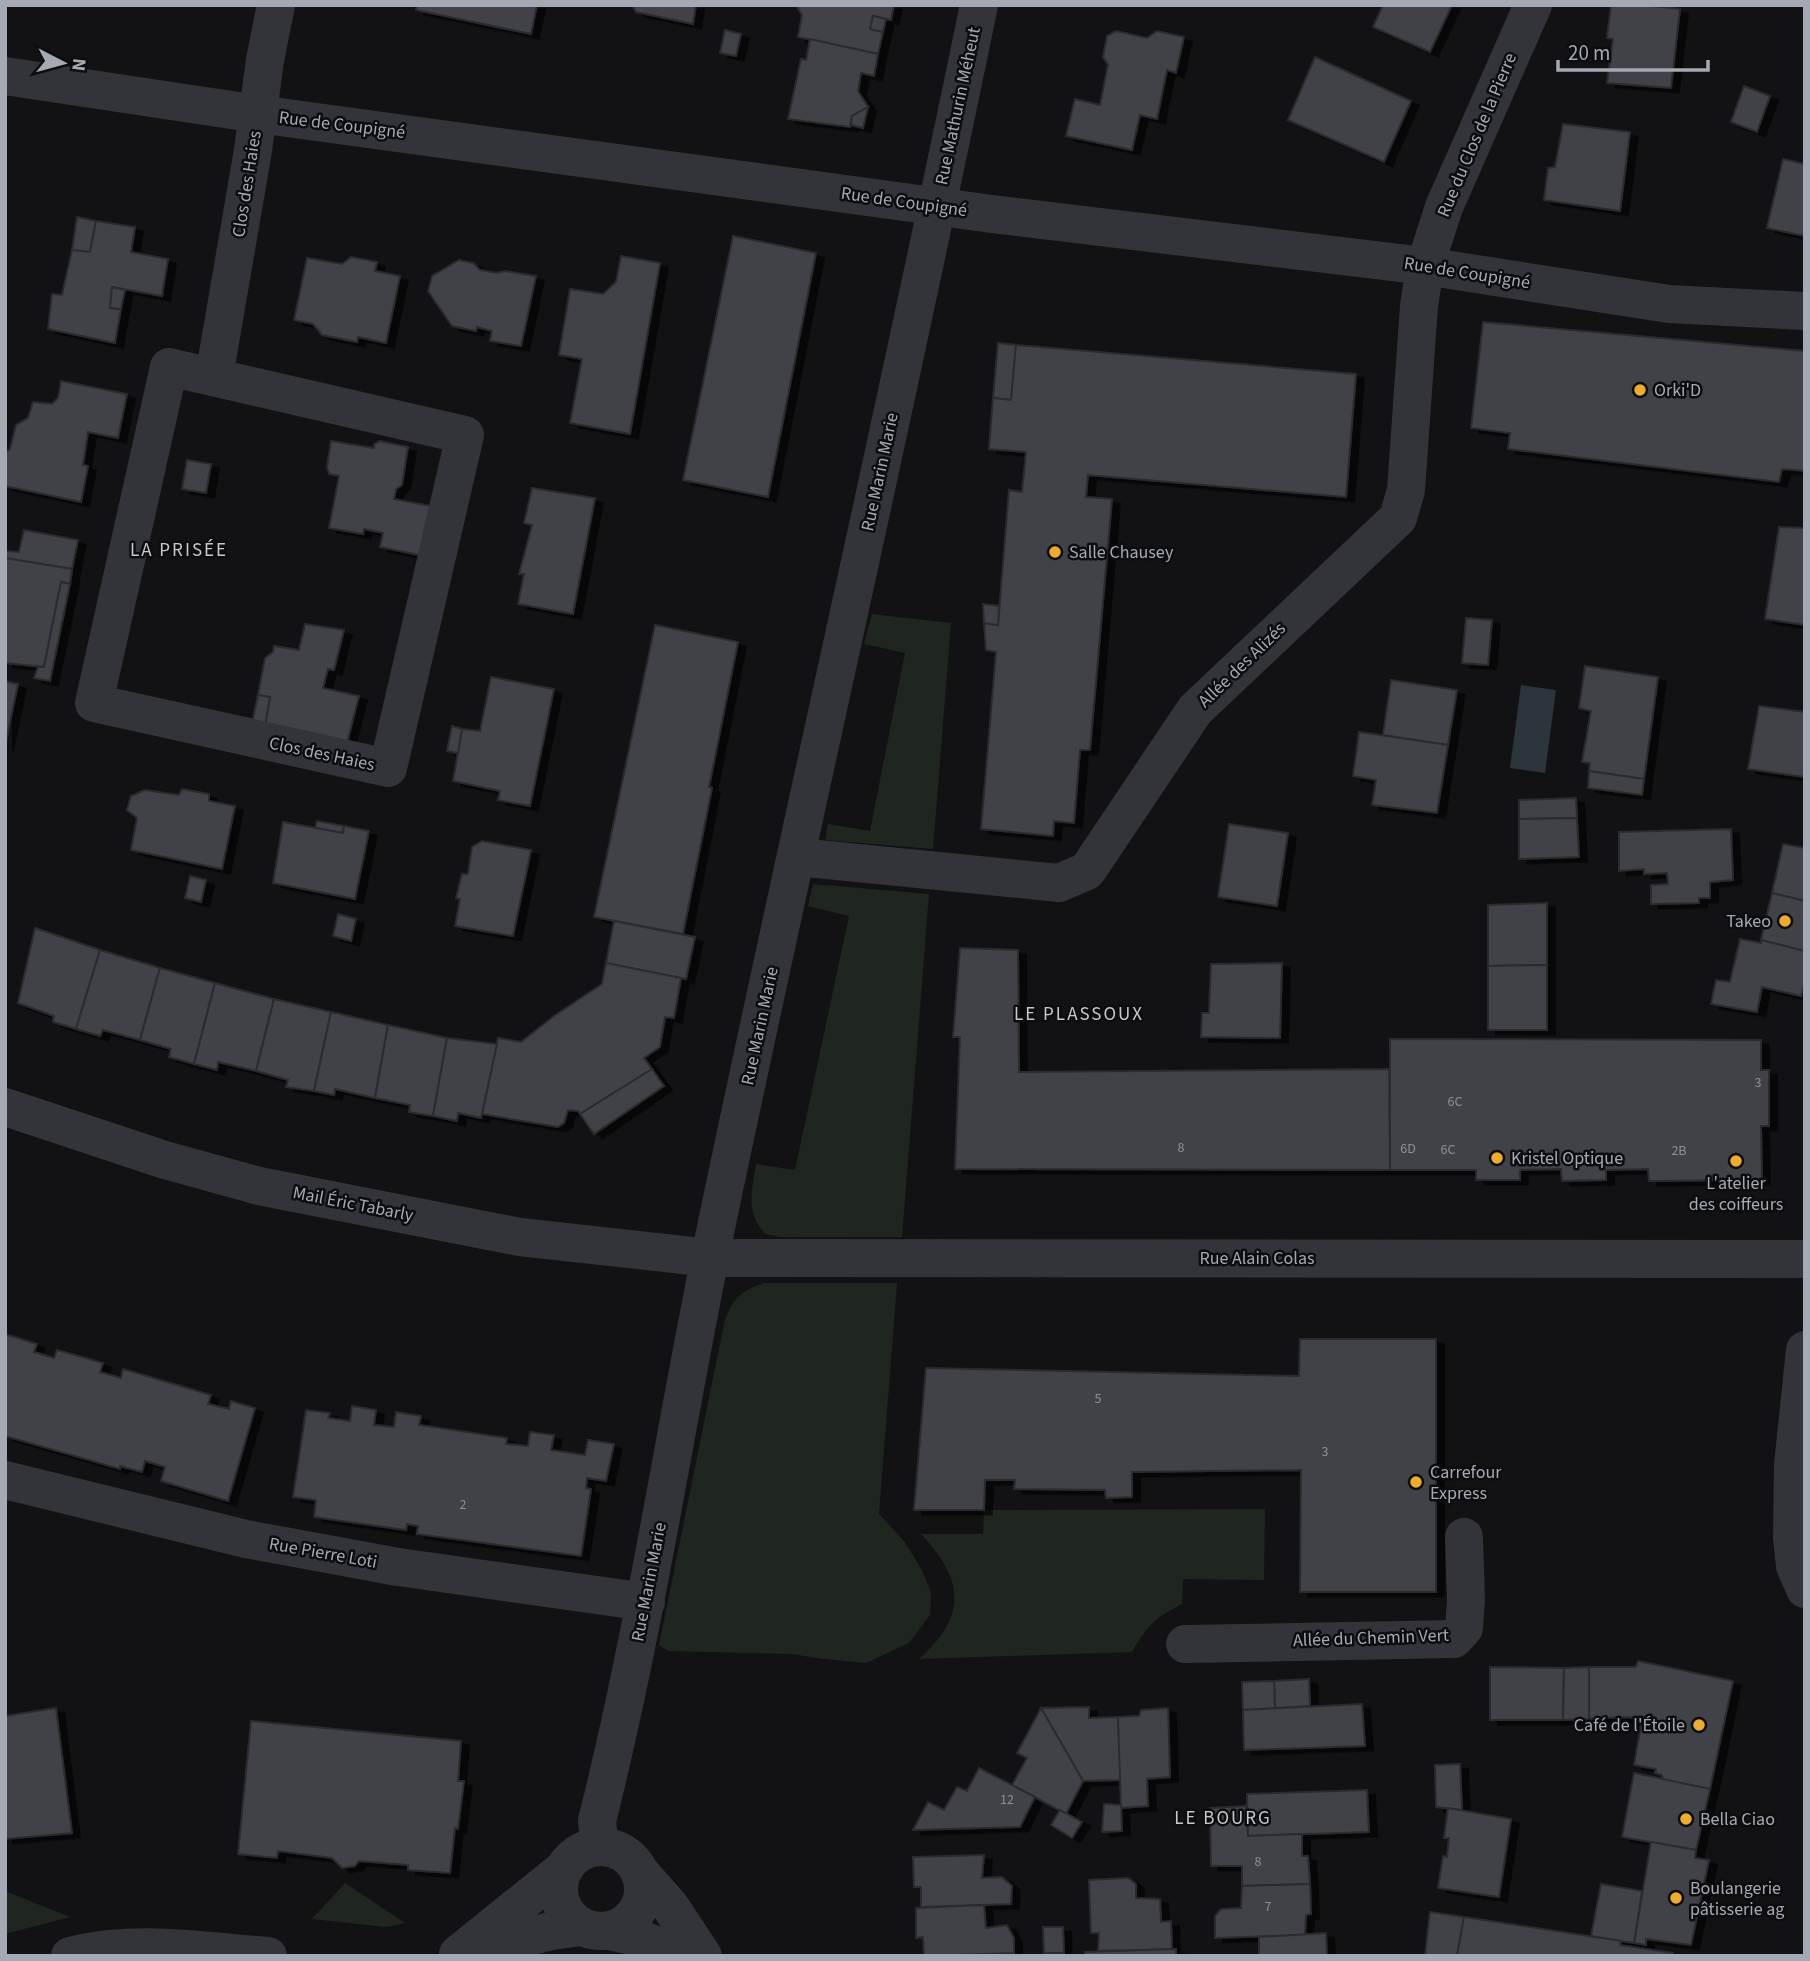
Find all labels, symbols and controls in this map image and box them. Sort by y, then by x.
street label: Rue Mathurin Méheut [929,25,987,187]
north arrow [28,28,98,98]
scale bar [1558,28,1708,72]
text: 20 m [1568,38,1610,68]
street label: Rue du Clos de la Pierre [1431,49,1523,221]
text: N [64,57,93,72]
street label: Rue de Coupigné [277,105,407,145]
street label: Clos des Haies [226,129,268,239]
street label: Rue de Coupigné [839,181,969,223]
street label: Rue de Coupigné [1402,251,1532,295]
place label: Orki'D [1654,378,1701,403]
marker: Orki'D [1632,382,1648,398]
street label: Rue Marin Marie [855,410,905,534]
district label: LA PRISÉE [130,537,228,564]
place label: Salle Chausey [1069,540,1174,565]
marker: Salle Chausey [1047,544,1063,560]
street label: Allée des Alizés [1193,617,1291,713]
street label: Clos des Haies [267,731,377,777]
place label: Takeo [1726,909,1771,934]
marker: Takeo [1777,913,1793,929]
street label: Rue Marin Marie [735,964,785,1088]
district label: LE PLASSOUX [1014,1001,1144,1028]
house number: 3 [1755,1073,1762,1093]
house number: 6C [1448,1092,1462,1112]
house number: 8 [1178,1138,1185,1158]
house number: 6D [1400,1139,1416,1159]
house number: 6C [1441,1140,1455,1160]
house number: 2B [1671,1141,1687,1161]
place label: Kristel Optique [1511,1146,1623,1171]
marker: Kristel Optique [1489,1150,1505,1166]
marker: L'atelier des coiffeurs [1728,1153,1744,1169]
place label: L'atelier des coiffeurs [1689,1171,1783,1217]
street label: Mail Éric Tabarly [291,1180,416,1228]
street label: Rue Alain Colas [1199,1246,1315,1271]
house number: 5 [1095,1389,1102,1409]
house number: 3 [1322,1442,1329,1462]
place label: Carrefour Express [1430,1460,1502,1506]
marker: Carrefour Express [1408,1474,1424,1490]
house number: 2 [460,1495,467,1515]
street label: Rue Marin Marie [625,1520,673,1644]
street label: Rue Pierre Loti [267,1531,379,1575]
street label: Allée du Chemin Vert [1293,1623,1449,1653]
place label: Café de l'Étoile [1574,1713,1685,1738]
marker: Café de l'Étoile [1691,1717,1707,1733]
house number: 12 [1000,1790,1014,1810]
district label: LE BOURG [1174,1805,1272,1832]
place label: Bella Ciao [1700,1807,1775,1832]
marker: Bella Ciao [1678,1811,1694,1827]
house number: 8 [1255,1852,1262,1872]
place label: Boulangerie pâtisserie ag [1690,1876,1784,1922]
marker: Boulangerie pâtisserie ag [1668,1890,1684,1906]
house number: 7 [1265,1897,1272,1917]

